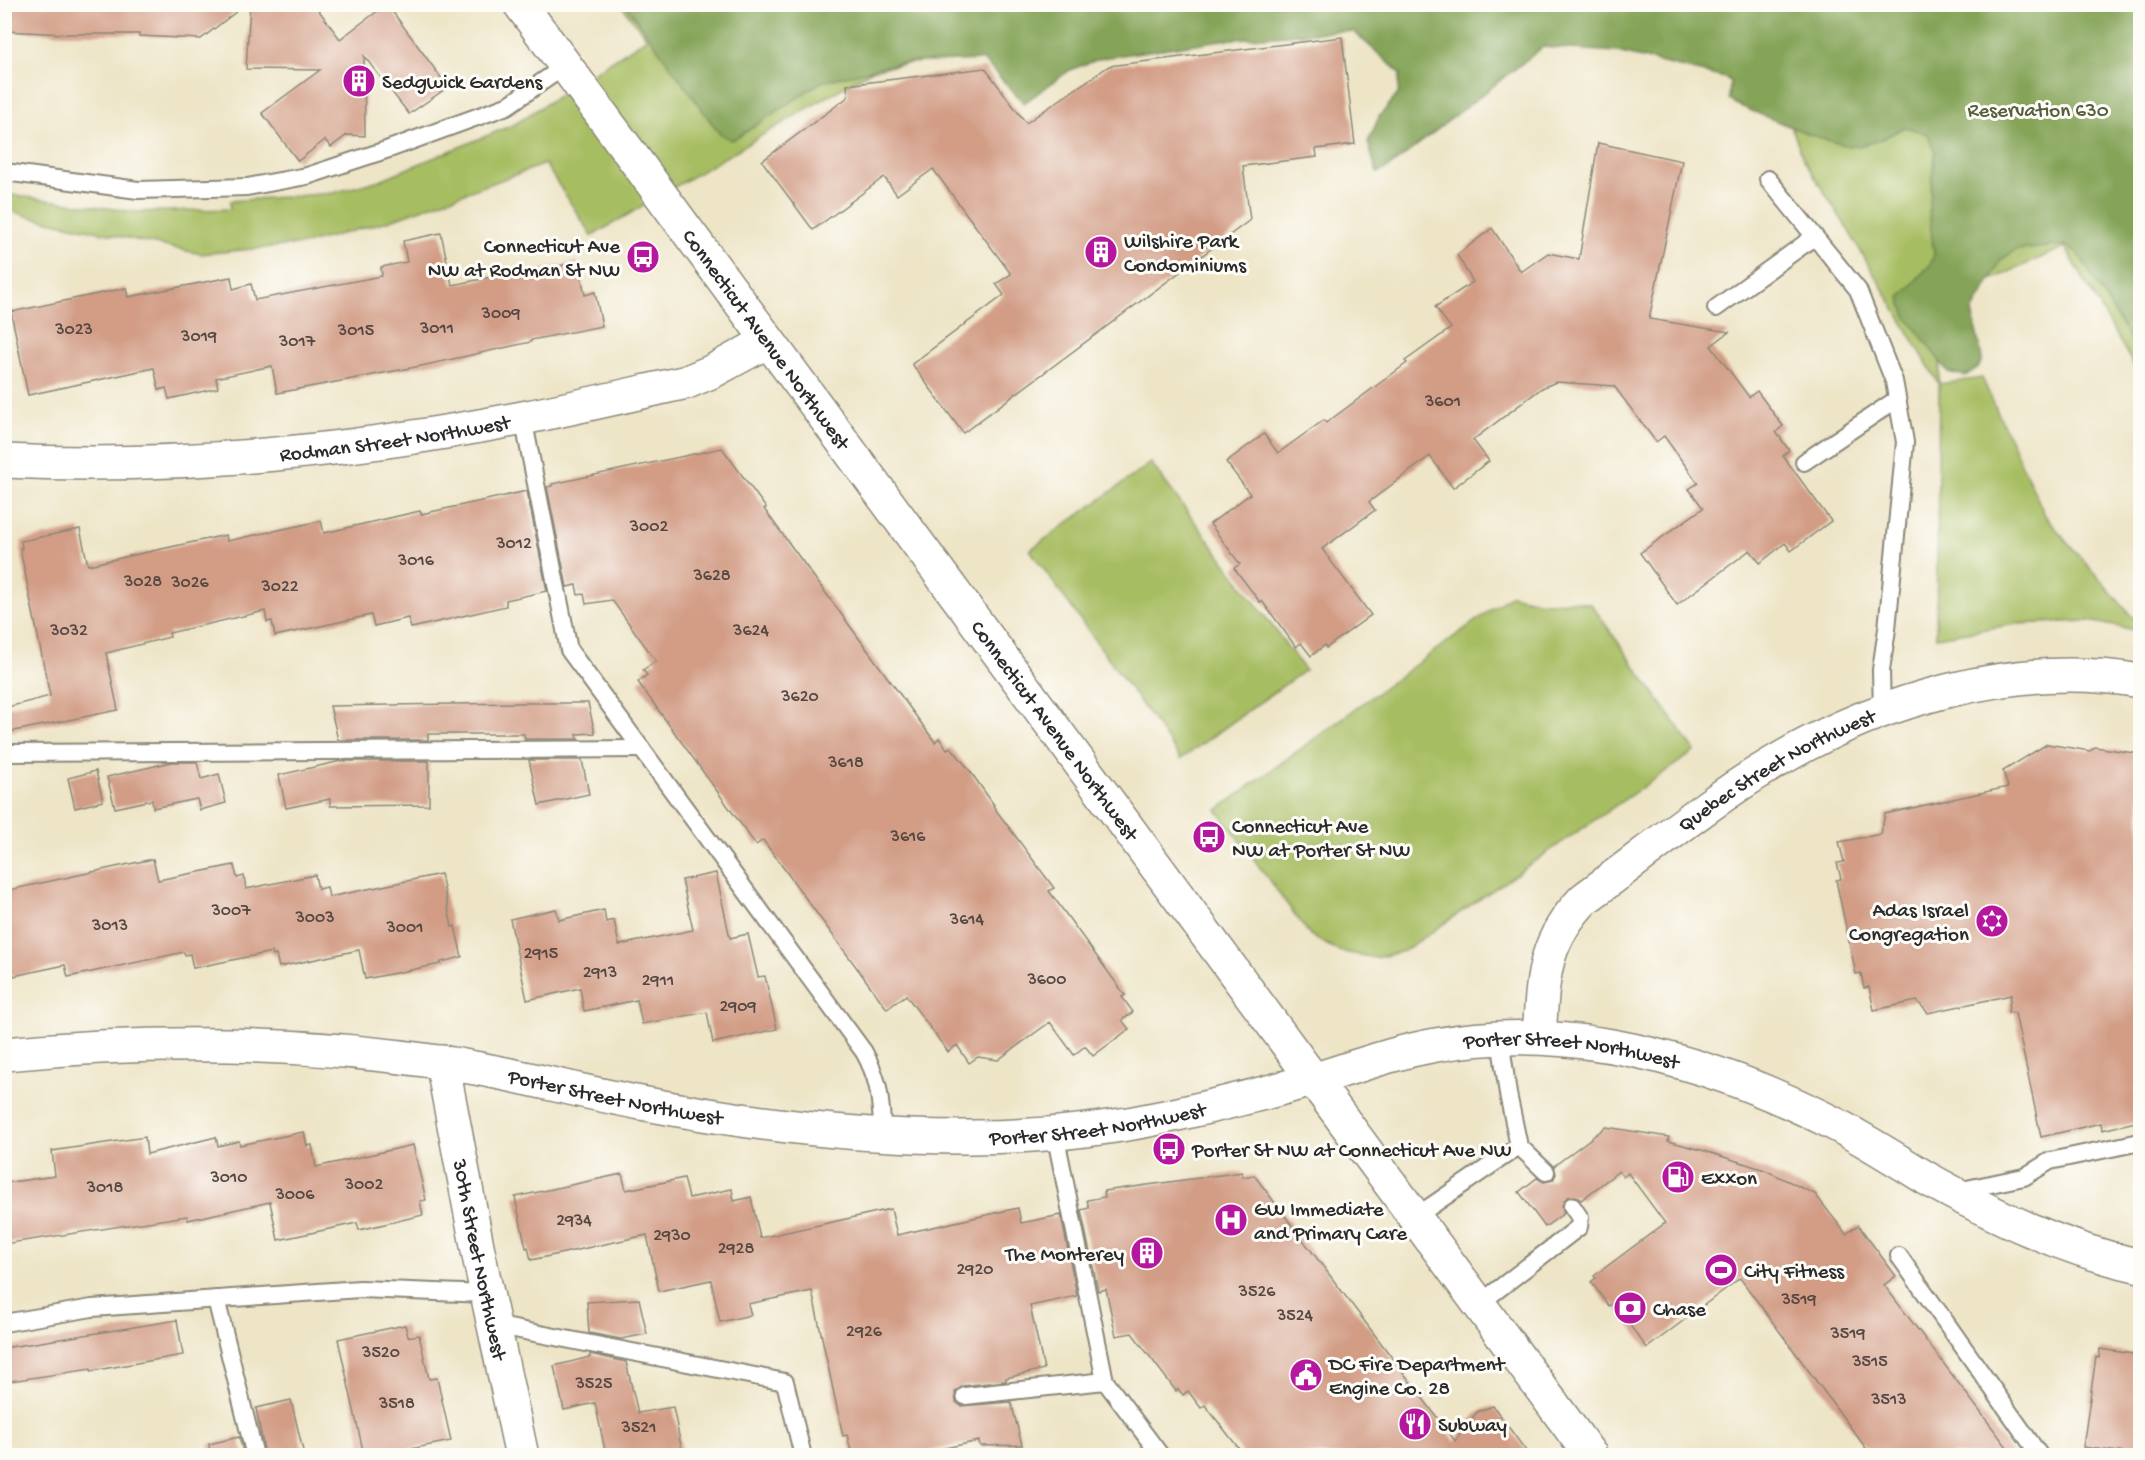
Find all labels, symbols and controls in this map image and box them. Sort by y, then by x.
building icon: Sedgwick Gardens [341,63,377,99]
place label: Sedgwick Gardens [382,72,544,97]
park label: Reservation 630 [1967,100,2109,125]
street label: Connecticut Avenue Northwest [675,226,855,458]
place label: Wilshire Park Condominiums [1124,231,1247,280]
building icon: Wilshire Park Condominiums [1083,234,1119,270]
place label: Connecticut Ave NW at Rodman St NW [428,236,621,285]
bus stop icon: Connecticut Ave NW at Rodman St NW [625,239,661,275]
house number: 3009 [481,304,520,325]
house number: 3011 [419,319,454,340]
house number: 3023 [54,320,93,341]
house number: 3015 [337,321,374,342]
house number: 3019 [180,327,217,348]
house number: 3017 [278,332,316,353]
house number: 3601 [1424,392,1461,413]
street label: Rodman Street Northwest [279,411,515,469]
house number: 3002 [629,517,668,538]
house number: 3012 [495,534,532,555]
house number: 3016 [397,551,435,572]
house number: 3628 [692,566,731,587]
house number: 3028 [123,572,162,593]
house number: 3026 [170,573,210,594]
house number: 3022 [260,577,299,598]
street label: Connecticut Avenue Northwest [963,617,1143,849]
house number: 3032 [49,621,88,642]
house number: 3624 [732,621,769,642]
house number: 3620 [780,687,819,708]
street label: Quebec Street Northwest [1675,705,1882,840]
house number: 3618 [827,753,864,774]
place label: Connecticut Ave NW at Porter St NW [1232,816,1410,865]
bus stop icon: Connecticut Ave NW at Porter St NW [1191,819,1227,855]
house number: 3616 [890,827,926,848]
place label: Adas Israel Congregation [1849,900,1969,949]
house number: 3007 [210,901,251,922]
synagogue icon: Adas Israel Congregation [1974,903,2010,939]
house number: 3003 [294,908,335,929]
house number: 3614 [949,910,985,931]
house number: 3013 [91,916,128,937]
house number: 3001 [385,918,424,939]
house number: 2915 [524,944,558,965]
house number: 2913 [583,963,617,984]
house number: 3600 [1027,970,1066,991]
house number: 2911 [642,971,674,992]
house number: 2909 [719,997,757,1018]
street label: Porter Street Northwest [1461,1029,1684,1078]
street label: Porter Street Northwest [504,1066,726,1133]
street label: Porter Street Northwest [988,1098,1211,1153]
bus stop icon: Porter St NW at Connecticut Ave NW [1151,1131,1187,1167]
place label: Porter St NW at Connecticut Ave NW [1191,1140,1512,1165]
street label: 30th Street Northwest [445,1157,510,1365]
fuel station icon: Exxon [1660,1159,1696,1195]
house number: 3010 [209,1168,248,1189]
place label: Exxon [1701,1168,1757,1193]
house number: 3002 [344,1175,383,1196]
house number: 3018 [86,1178,123,1199]
house number: 3006 [275,1185,315,1206]
place label: GW Immediate and Primary Care [1254,1199,1408,1248]
hospital icon: GW Immediate and Primary Care [1213,1202,1249,1238]
house number: 2934 [556,1211,592,1232]
house number: 2930 [653,1226,691,1247]
building icon: The Monterey [1129,1235,1165,1271]
house number: 2928 [718,1239,754,1260]
place label: The Monterey [1004,1244,1124,1269]
sports icon: City Fitness [1703,1252,1739,1288]
house number: 2920 [957,1260,993,1281]
place label: City Fitness [1744,1261,1845,1286]
house number: 3526 [1238,1282,1276,1303]
bank icon: Chase [1612,1290,1648,1326]
house number: 3519 [1780,1290,1817,1311]
place label: Chase [1653,1299,1707,1324]
house number: 3524 [1276,1306,1314,1327]
house number: 2926 [846,1322,883,1343]
house number: 3519 [1829,1324,1866,1345]
house number: 3520 [361,1343,400,1364]
house number: 3515 [1851,1352,1888,1373]
place label: DC Fire Department Engine Co. 28 [1327,1354,1507,1403]
public building icon: DC Fire Department Engine Co. 28 [1288,1357,1324,1393]
house number: 3525 [574,1374,613,1395]
house number: 3513 [1870,1390,1907,1411]
house number: 3518 [378,1394,415,1415]
restaurant icon: Subway [1397,1406,1433,1442]
place label: Subway [1438,1415,1507,1440]
house number: 3521 [621,1418,656,1439]

